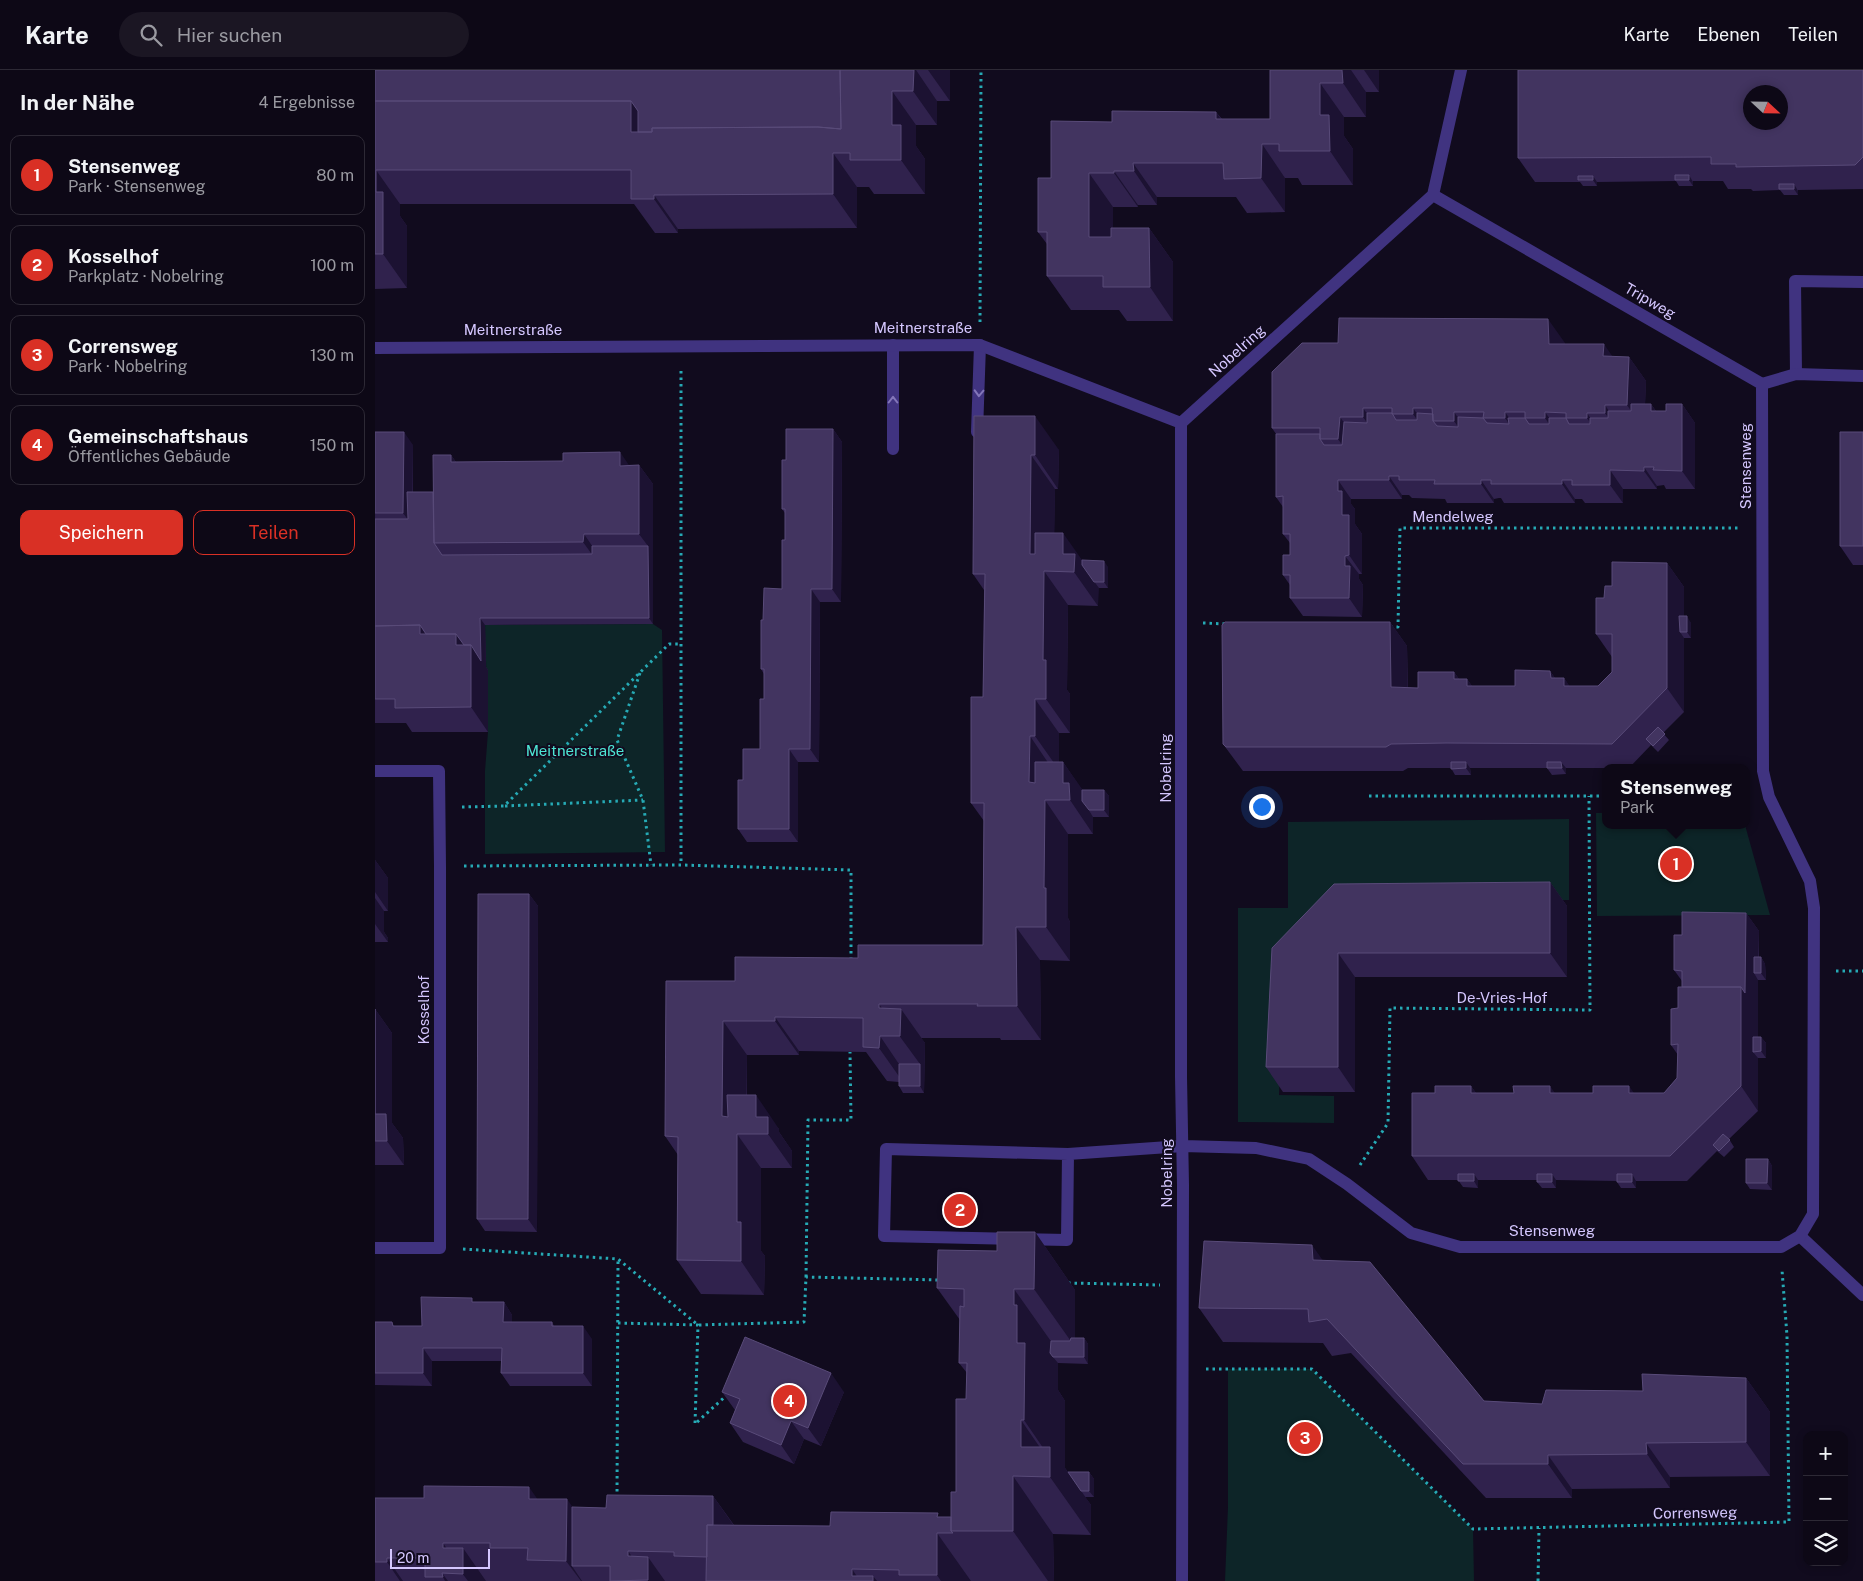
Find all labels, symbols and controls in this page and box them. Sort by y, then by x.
search box [119,12,469,57]
text: Karte [25,21,89,49]
icon: search [137,21,165,49]
text: Hier suchen [177,24,282,46]
text: Karte [1624,24,1669,45]
text: Ebenen [1697,24,1760,45]
text: Teilen [1788,24,1838,45]
north arrow [1743,85,1788,130]
text: In der Nähe [20,90,135,115]
text: 4 Ergebnisse [259,93,355,112]
text: Stensenweg [68,155,180,177]
text: 1 [34,166,40,185]
text: 80 m [316,166,354,185]
text: Park · Stensenweg [68,177,206,196]
text: Kosselhof [68,245,158,267]
text: 2 [32,256,42,275]
text: 100 m [310,256,354,275]
text: Parkplatz · Nobelring [68,267,224,286]
street label: Tripweg [1622,279,1679,322]
street label: Meitnerstraße [874,319,972,336]
street label: Meitnerstraße [464,321,562,338]
street label: Nobelring [1205,321,1268,380]
text: Corrensweg [68,335,178,357]
text: 3 [32,346,42,365]
text: 130 m [310,346,354,365]
text: Park · Nobelring [68,357,187,376]
one-way arrow [973,390,984,398]
one-way arrow [888,396,898,404]
street label: Stensenweg [1737,423,1754,509]
text: Gemeinschaftshaus [68,425,248,447]
text: 4 [32,436,42,455]
text: 150 m [310,436,354,455]
text: Öffentliches Gebäude [68,447,231,466]
street label: Mendelweg [1412,508,1494,525]
button: Speichern [20,510,183,555]
button: Teilen [193,510,355,555]
street label: Nobelring [1157,733,1174,803]
park label: Meitnerstraße [526,742,624,759]
popup [1602,764,1750,829]
text: Stensenweg [1620,776,1732,798]
your location [1249,794,1275,820]
text: Park [1620,798,1654,817]
pin: 1 [1660,845,1692,883]
street label: Kosselhof [415,975,432,1045]
street label: De-Vries-Hof [1457,989,1547,1006]
street label: Nobelring [1158,1138,1175,1208]
pin: 2 [944,1191,976,1229]
street label: Stensenweg [1509,1222,1595,1239]
pin: 4 [773,1382,805,1420]
pin: 3 [1289,1419,1321,1457]
map controls [1803,1431,1848,1566]
button: + [1803,1431,1848,1476]
button: − [1803,1476,1848,1521]
street label: Corrensweg [1653,1503,1737,1522]
button: layers [1803,1521,1848,1566]
scale bar [390,1546,490,1569]
text: 20 m [397,1550,429,1566]

